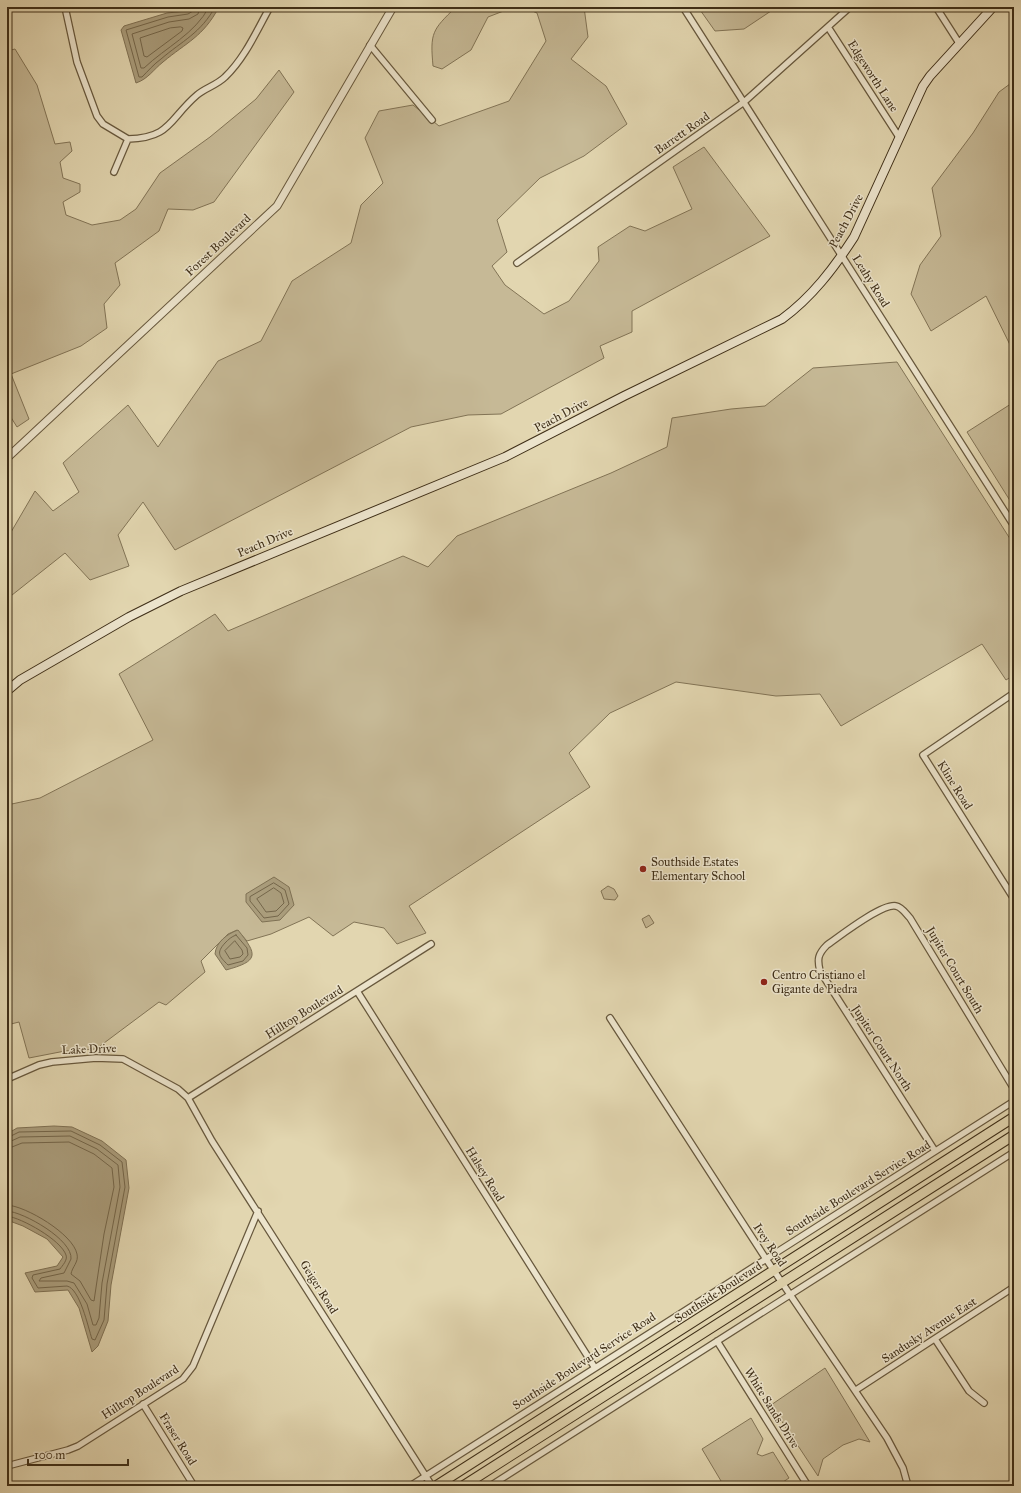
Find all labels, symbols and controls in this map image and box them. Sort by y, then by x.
street label: Edgeworth Lane [844,38,901,115]
street label: Barrett Road [652,109,712,157]
street label: Peach Drive [826,192,866,250]
street label: Forest Boulevard [182,211,254,279]
street label: Leahy Road [849,252,893,310]
street label: Peach Drive [532,395,590,435]
street label: Peach Drive [235,524,295,560]
street label: Kline Road [935,758,975,812]
place label: Southside Estates Elementary School [651,855,746,883]
marker: Southside Estates Elementary School [638,864,648,874]
street label: Jupiter Court South [922,922,987,1017]
place label: Centro Cristiano el Gigante de Piedra [772,968,866,997]
marker: Centro Cristiano el Gigante de Piedra [759,977,769,987]
street label: Hilltop Boulevard [263,982,345,1042]
street label: Jupiter Court North [847,1001,915,1095]
street label: Lake Drive [61,1041,117,1057]
street label: Southside Boulevard Service Road [783,1138,933,1238]
street label: Halsey Road [463,1144,507,1204]
street label: Ivey Road [750,1221,790,1269]
street label: Geiger Road [296,1258,341,1317]
street label: Southside Boulevard [672,1258,764,1326]
street label: Sandusky Avenue East [879,1294,980,1366]
street label: Southside Boulevard Service Road [510,1309,658,1413]
street label: Hilltop Boulevard [99,1362,181,1422]
street label: White Sands Drive [742,1365,802,1451]
street label: Fraser Road [156,1410,200,1468]
scale bar [28,1441,128,1467]
text: 100 m [34,1448,65,1462]

